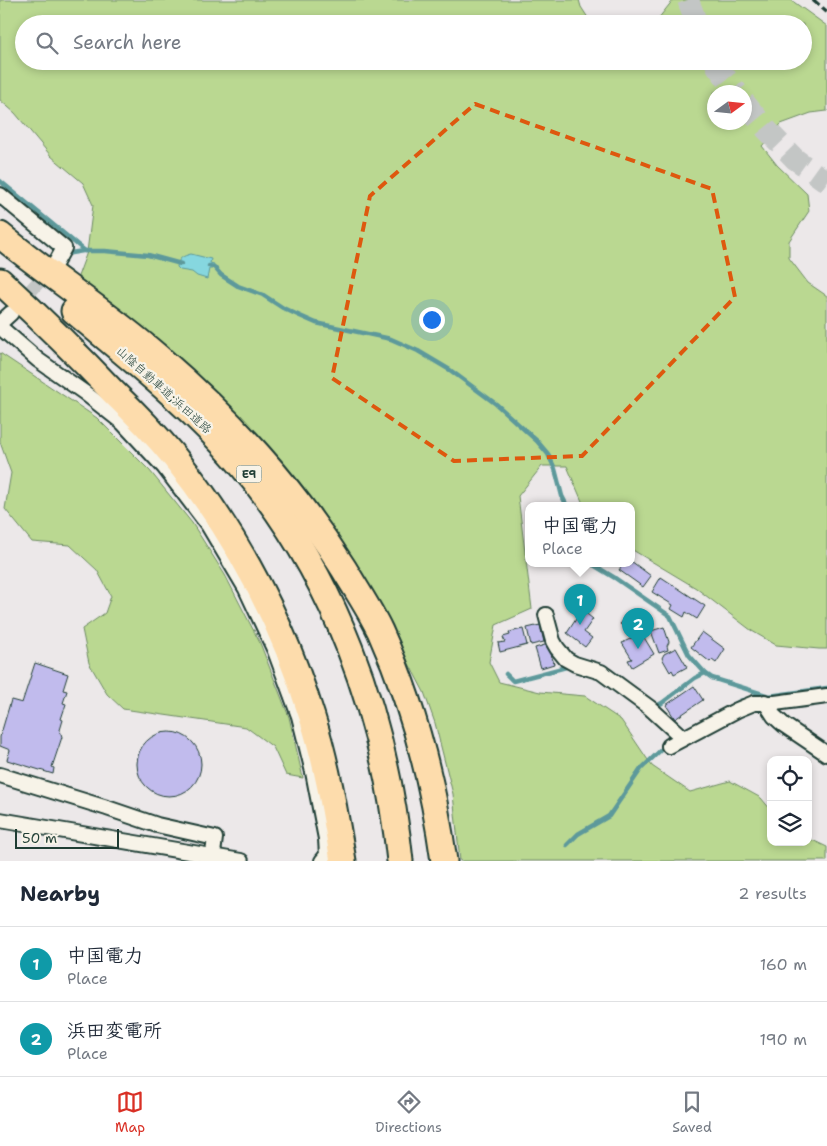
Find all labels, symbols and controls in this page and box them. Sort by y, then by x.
search box [15,15,812,70]
icon: search [33,29,61,57]
text: Search here [73,30,182,55]
north arrow [707,85,752,130]
your location [419,307,445,333]
street label: 山陰自動車道;浜田道路 [113,343,215,437]
road number: E9 [236,466,262,482]
popup [525,502,635,567]
text: 中国電力 [542,513,618,538]
text: Place [542,538,583,559]
pin: 1 [564,584,596,625]
pin: 2 [622,608,654,649]
map controls [767,756,812,846]
button: locate [767,756,812,801]
button: layers [767,801,812,846]
scale bar [15,826,119,849]
text: 50 m [22,829,57,847]
text: Nearby [20,880,100,908]
text: 2 results [738,883,807,904]
text: 中国電力 [67,943,143,968]
text: 1 [32,954,40,975]
text: 160 m [760,954,807,975]
text: Place [67,968,108,989]
text: 浜田変電所 [67,1018,162,1043]
text: 2 [30,1029,42,1050]
text: 190 m [760,1029,807,1050]
text: Place [67,1043,108,1064]
tab: Map [115,1088,145,1136]
tab: Directions [375,1088,442,1136]
tab: Saved [672,1088,712,1136]

